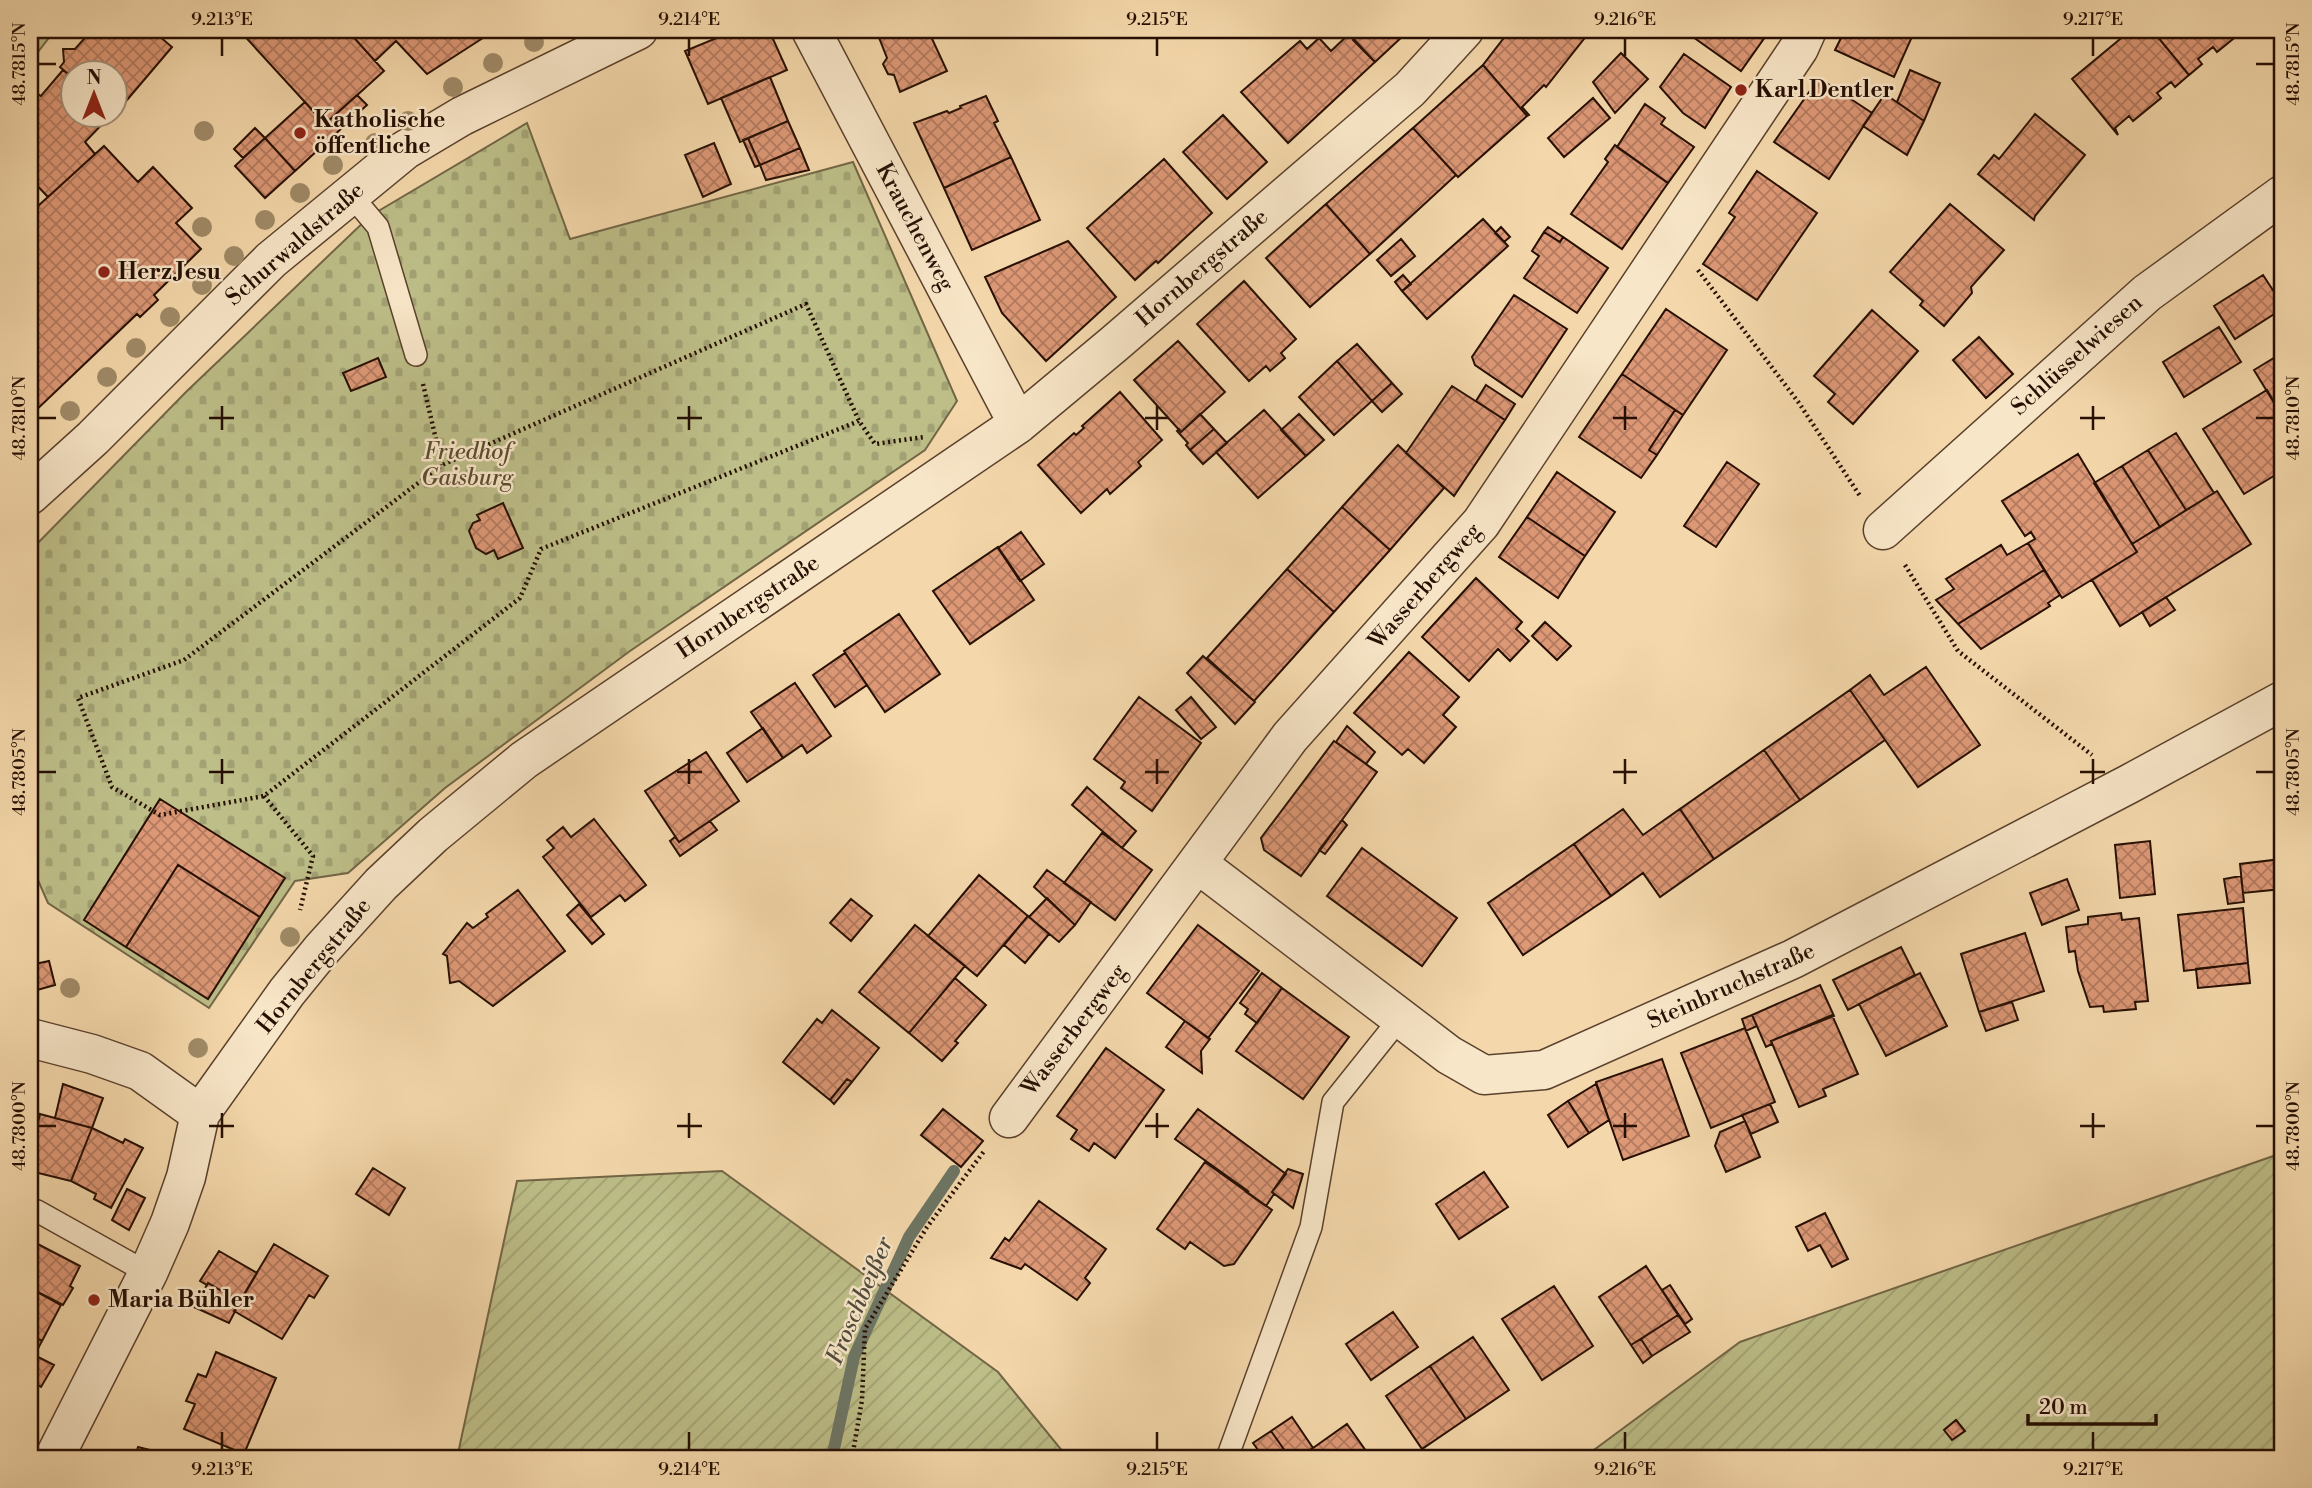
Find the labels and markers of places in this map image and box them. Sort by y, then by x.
place label: Karl Dentler [1755,76,1894,104]
marker: Karl Dentler [1733,82,1749,98]
place label: Katholische öffentliche [314,106,445,160]
marker: Katholische öffentliche [292,125,308,141]
place label: Herz Jesu [118,258,221,286]
marker: Herz Jesu [96,264,112,280]
place label: Maria Bühler [108,1286,254,1314]
marker: Maria Bühler [86,1292,102,1308]

